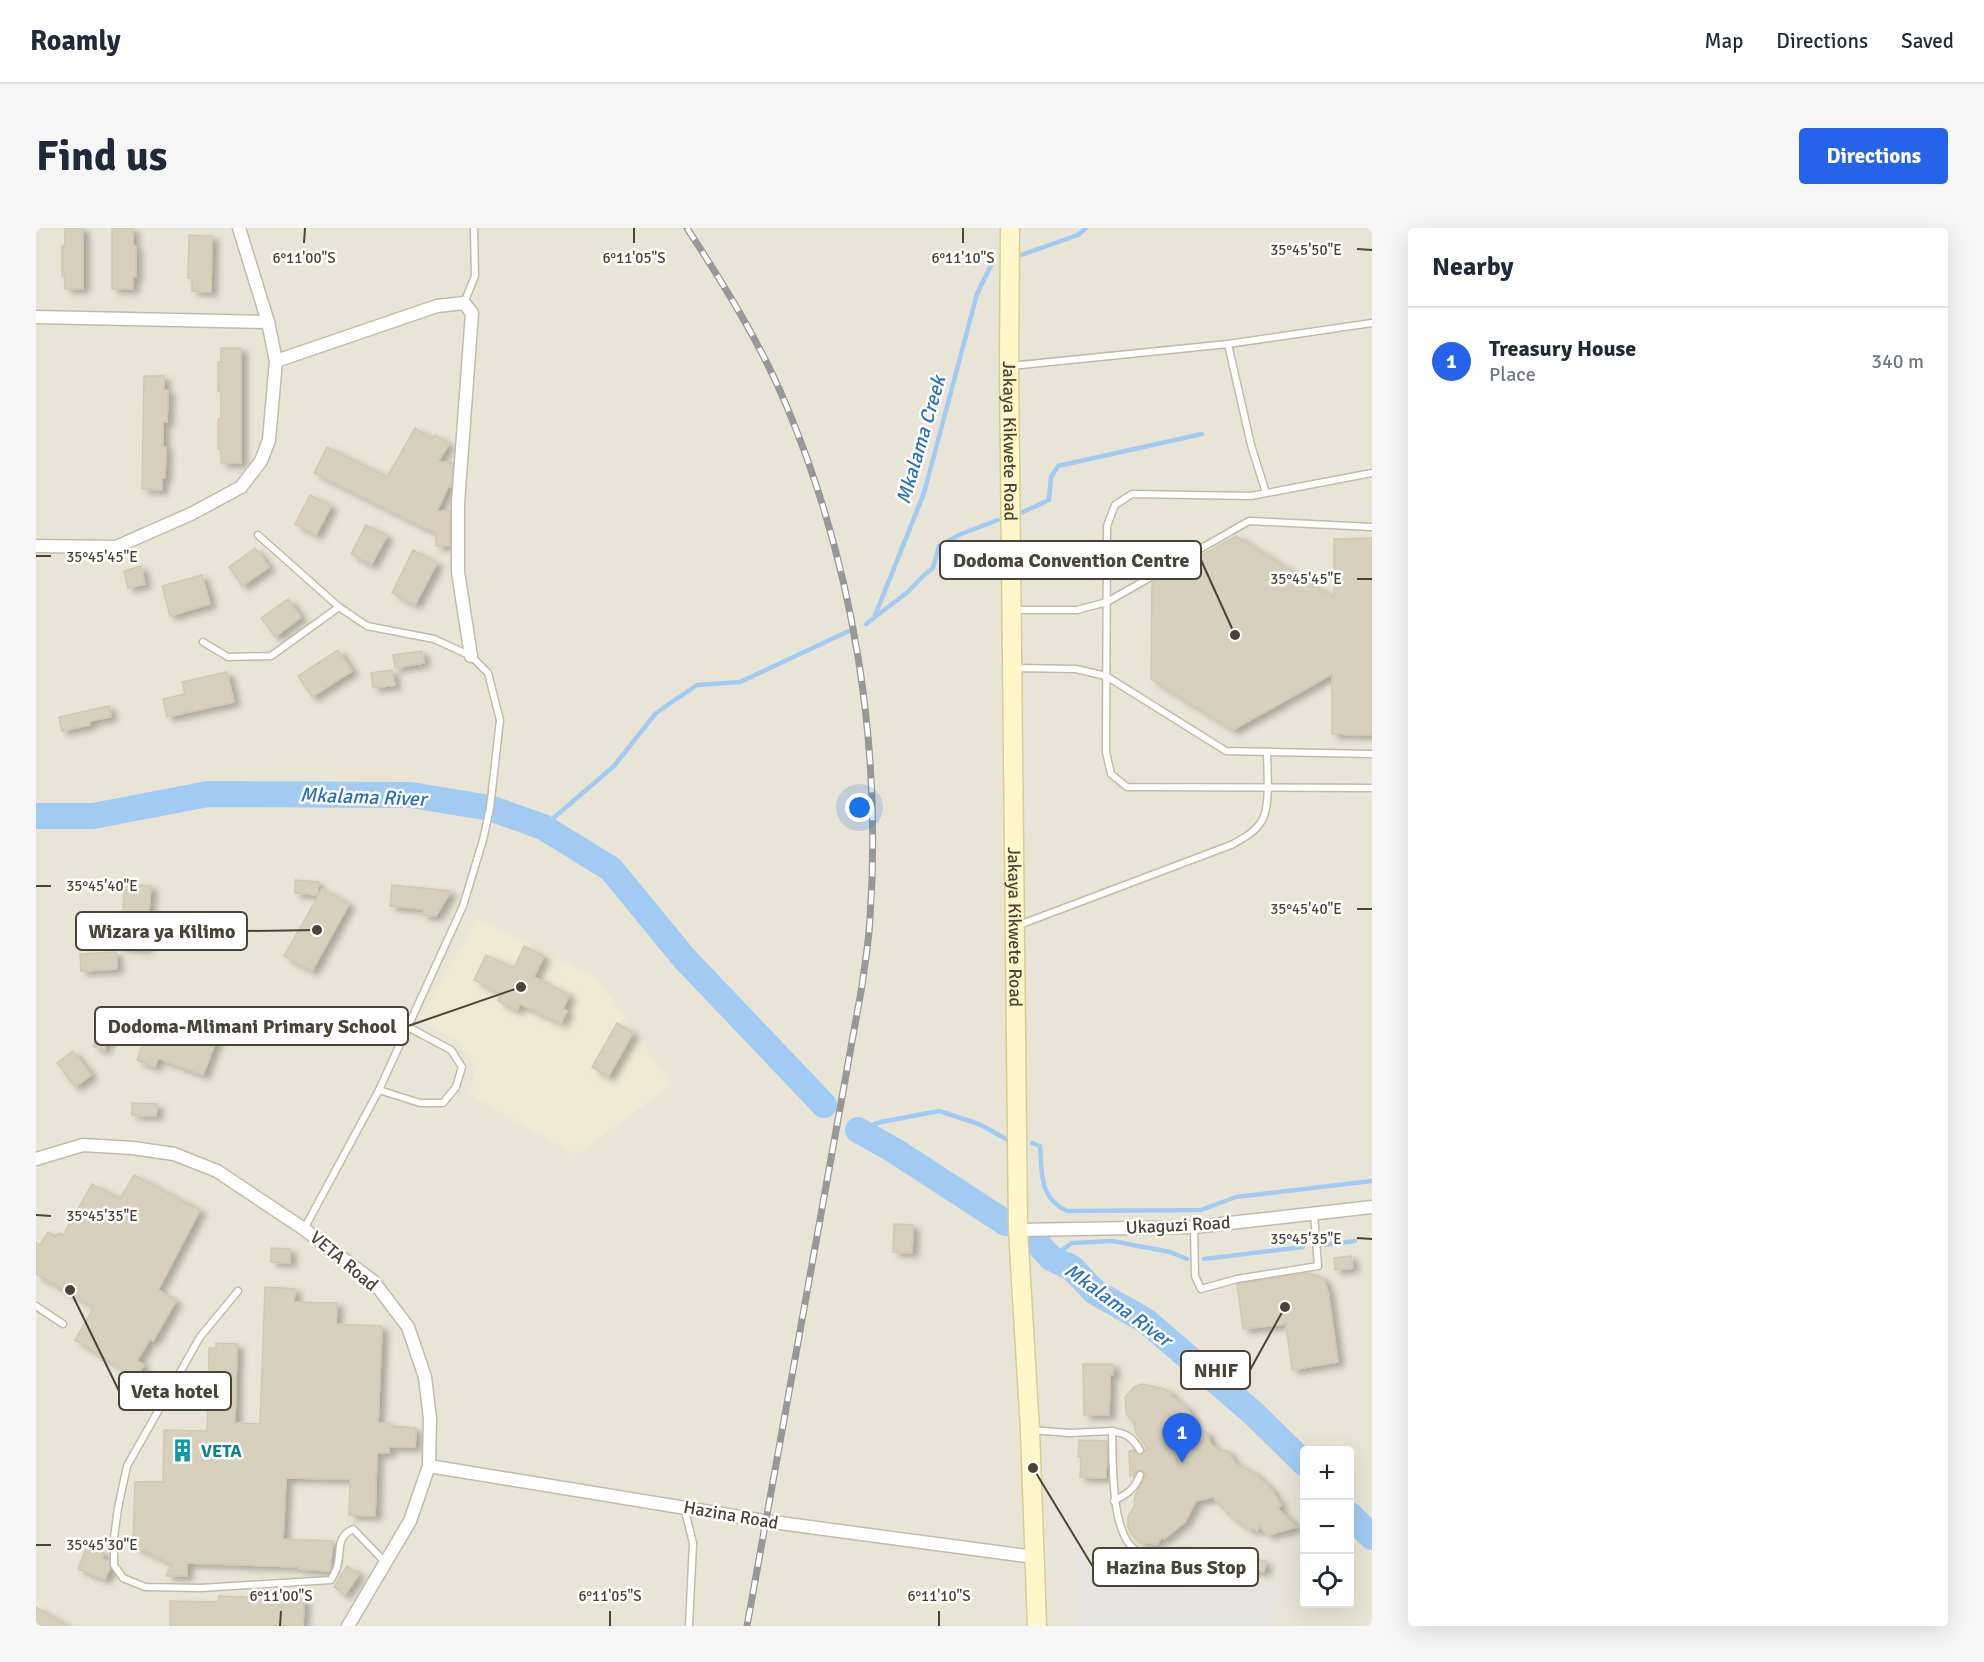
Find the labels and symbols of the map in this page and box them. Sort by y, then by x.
text: 35°45'50"E [1270,241,1342,259]
text: 6°11'00"S [272,249,336,267]
text: 6°11'05"S [602,249,666,267]
text: 6°11'10"S [931,249,995,267]
street label: Jakaya Kikwete Road [998,361,1022,521]
water label: Mkalama Creek [891,371,952,507]
callout: Dodoma Convention Centre [940,541,1201,579]
text: 35°45'45"E [66,548,138,566]
text: Dodoma Convention Centre [953,548,1189,573]
text: 35°45'45"E [1270,570,1342,588]
water label: Mkalama River [299,782,429,812]
your location [845,793,874,822]
street label: Jakaya Kikwete Road [1003,847,1027,1007]
text: 35°45'40"E [66,877,138,895]
text: 35°45'40"E [1270,900,1342,918]
callout: Wizara ya Kilimo [76,912,247,950]
text: Wizara ya Kilimo [89,919,235,944]
callout: Dodoma-Mlimani Primary School [95,1007,408,1045]
text: Dodoma-Mlimani Primary School [107,1014,397,1039]
text: 35°45'35"E [66,1207,138,1225]
street label: Ukaguzi Road [1125,1211,1231,1239]
street label: VETA Road [306,1226,382,1296]
text: 35°45'35"E [1270,1230,1342,1248]
water label: Mkalama River [1060,1258,1179,1354]
callout: NHIF [1181,1351,1250,1389]
text: NHIF [1194,1358,1239,1383]
callout: Veta hotel [119,1372,231,1410]
text: Veta hotel [131,1379,219,1404]
pin: 1 [1162,1414,1202,1463]
building icon: VETA [170,1438,196,1464]
place label: VETA [201,1440,242,1462]
street label: Hazina Road [682,1496,780,1534]
text: 35°45'30"E [66,1536,138,1554]
callout: Hazina Bus Stop [1093,1548,1258,1586]
text: Hazina Bus Stop [1106,1555,1247,1580]
text: 6°11'00"S [249,1587,313,1605]
text: 6°11'05"S [578,1587,642,1605]
text: 6°11'10"S [907,1587,971,1605]

